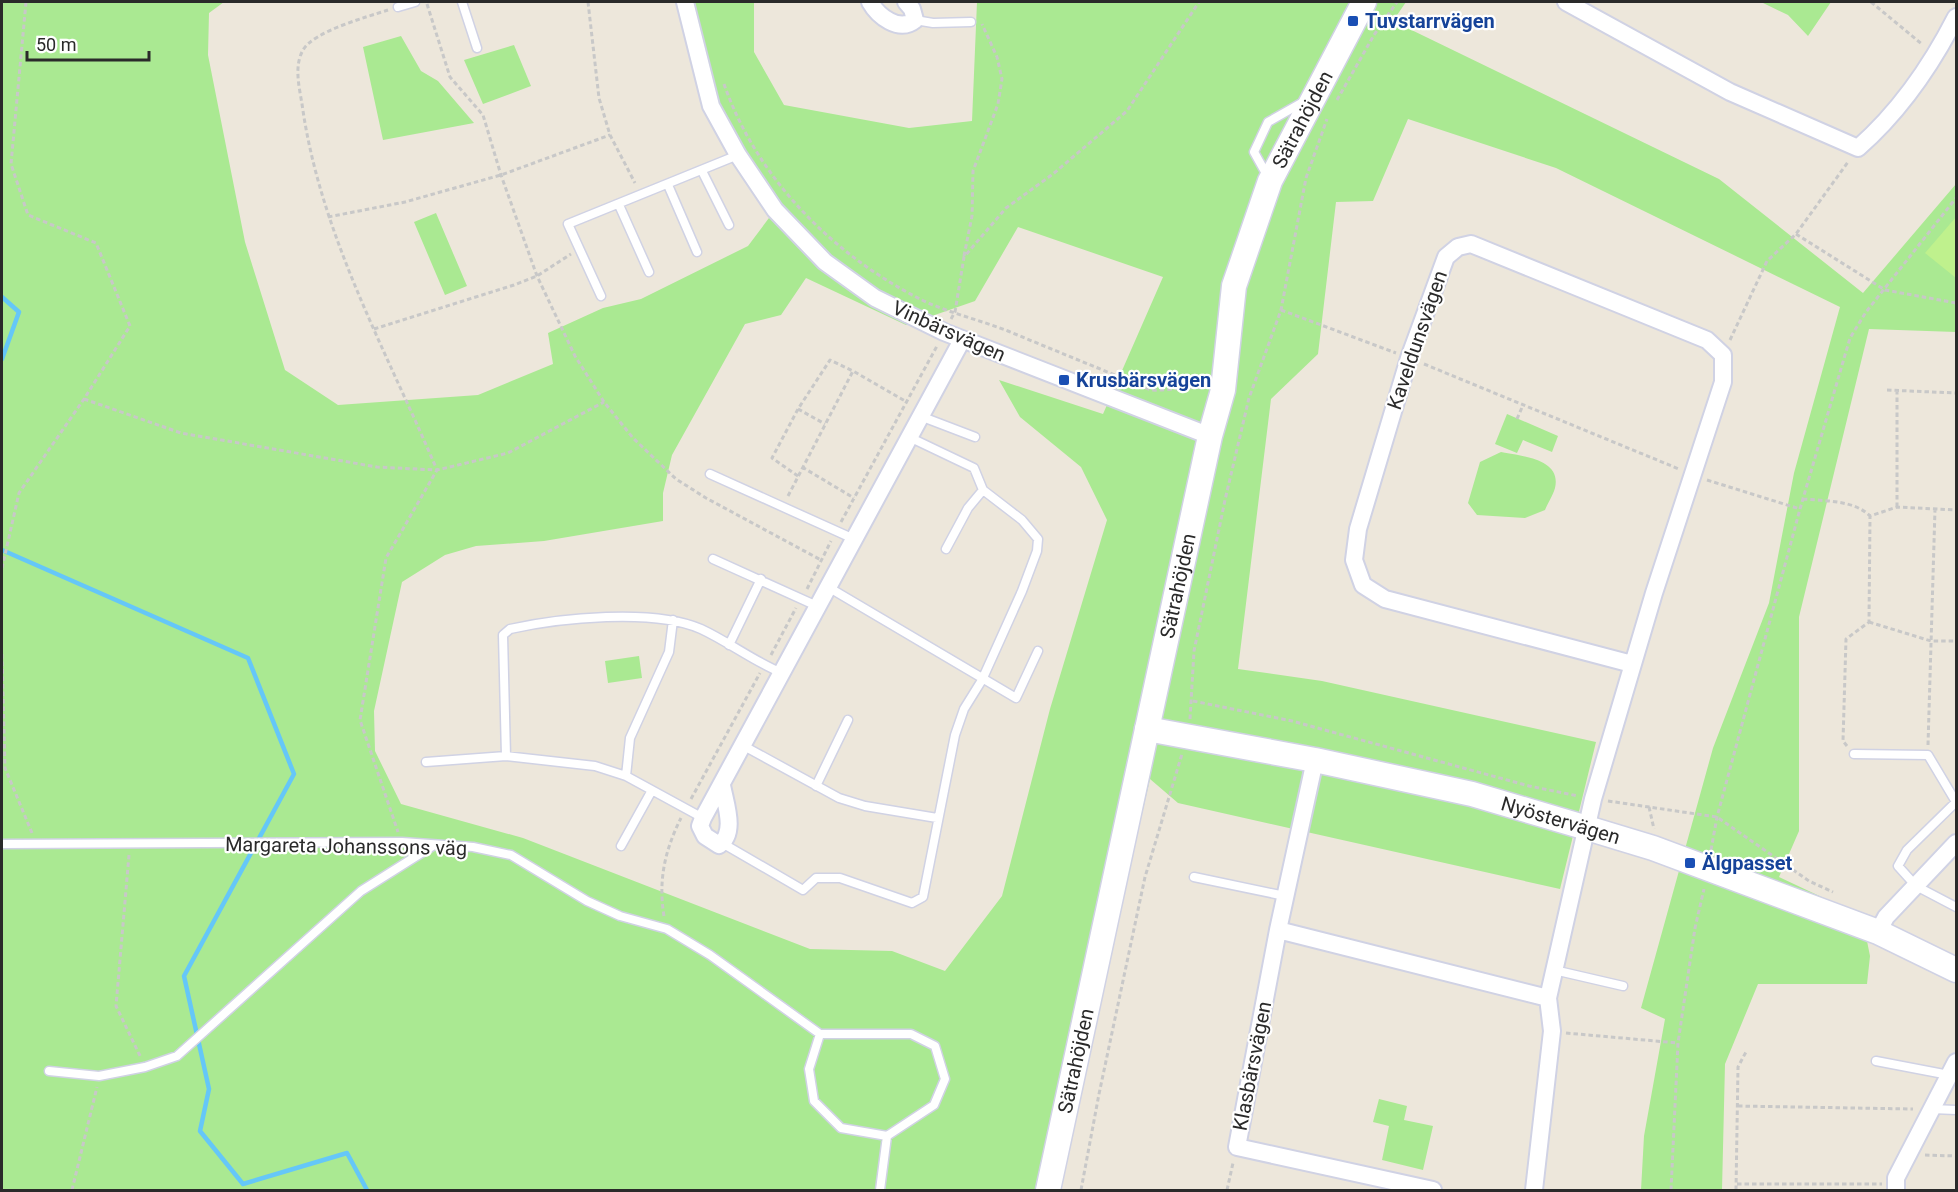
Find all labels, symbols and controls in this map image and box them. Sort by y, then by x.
place label: Tuvstarrvägen [1365,9,1495,33]
marker: Tuvstarrvägen [1346,14,1360,28]
scale bar [27,24,148,62]
text: 50 m [36,34,76,55]
street label: Sätrahöjden [1267,67,1338,172]
street label: Kaveldunsvägen [1382,267,1452,413]
street label: Vinbärsvägen [889,295,1009,367]
place label: Krusbärsvägen [1076,368,1211,392]
marker: Krusbärsvägen [1057,373,1071,387]
street label: Sätrahöjden [1155,531,1201,640]
street label: Nyöstervägen [1498,791,1623,849]
street label: Margareta Johanssons väg [225,832,467,860]
place label: Älgpasset [1702,851,1792,875]
marker: Älgpasset [1683,856,1697,870]
street label: Klasbärsvägen [1228,999,1276,1133]
street label: Sätrahöjden [1053,1006,1099,1116]

